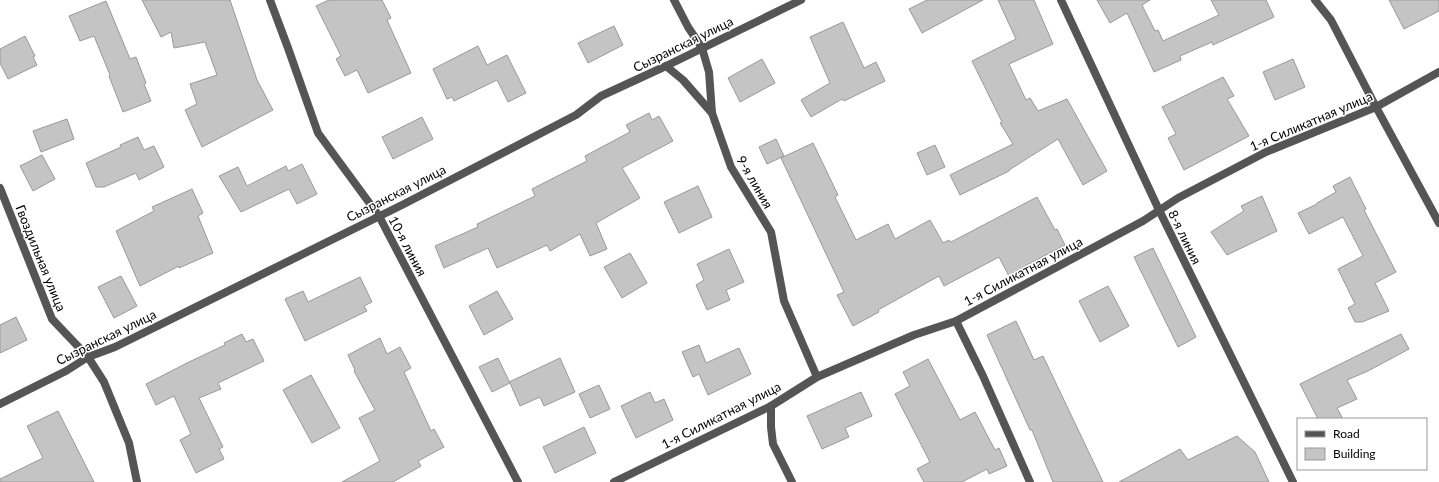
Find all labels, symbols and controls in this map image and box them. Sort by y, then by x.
street label: Сызранская улица [630,13,736,75]
street label: 1-я Силикатная улица [1247,88,1375,154]
street label: 9-я линия [733,153,777,211]
street label: Сызранская улица [344,161,448,225]
street label: Гвоздильная улица [12,202,70,314]
street label: 8-я линия [1165,207,1205,267]
street label: 10-я линия [385,213,431,279]
street label: 1-я Силикатная улица [961,233,1085,309]
street label: Сызранская улица [53,306,159,368]
street label: 1-я Силикатная улица [659,378,783,452]
legend [1297,418,1427,470]
text: Road [1333,426,1360,441]
text: Building [1333,446,1376,461]

